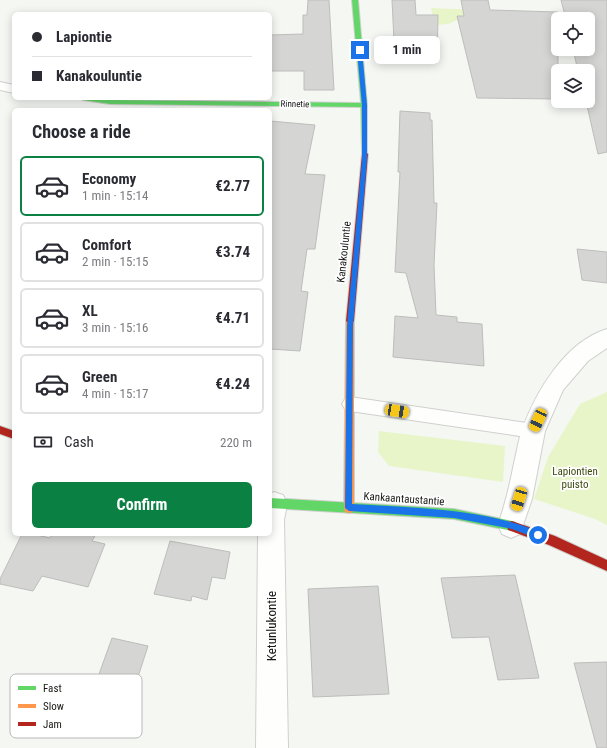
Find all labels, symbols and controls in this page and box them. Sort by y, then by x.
map controls [551,12,595,108]
button: locate [551,12,595,56]
text: Lapiontie [56,28,112,46]
callout: 1 min [374,36,440,64]
route end [351,41,369,59]
text: 1 min [393,42,421,57]
button: layers [551,64,595,108]
text: Kanakouluntie [56,67,142,85]
street label: Rinnetie [281,99,309,109]
text: Choose a ride [32,121,131,142]
icon: car [34,168,70,204]
text: Economy [82,170,136,188]
text: €2.77 [215,177,250,195]
text: 1 min · 15:14 [82,188,148,203]
street label: Kanakouluntie [334,221,354,283]
icon: car [34,234,70,270]
text: Comfort [82,236,131,254]
text: €3.74 [215,243,250,261]
text: 2 min · 15:15 [82,254,148,269]
icon: car [34,300,70,336]
text: XL [82,302,98,320]
text: €4.71 [215,309,250,327]
text: 3 min · 15:16 [82,320,148,335]
icon: car [34,366,70,402]
text: Green [82,368,117,386]
text: €4.24 [215,375,250,393]
text: 4 min · 15:17 [82,386,148,401]
car [384,403,410,419]
car [527,407,549,433]
icon: cash [32,431,54,453]
text: Cash [64,433,94,451]
text: 220 m [220,435,252,450]
park label: Lapiontien puisto [552,465,598,491]
button: Confirm [32,482,252,528]
car [510,486,528,512]
street label: Kankaantaustantie [363,490,445,508]
route start [529,526,547,544]
street label: Ketunlukontie [264,591,279,661]
legend [10,674,142,738]
text: Fast [43,682,62,695]
text: Slow [43,700,64,713]
text: Jam [43,718,62,731]

